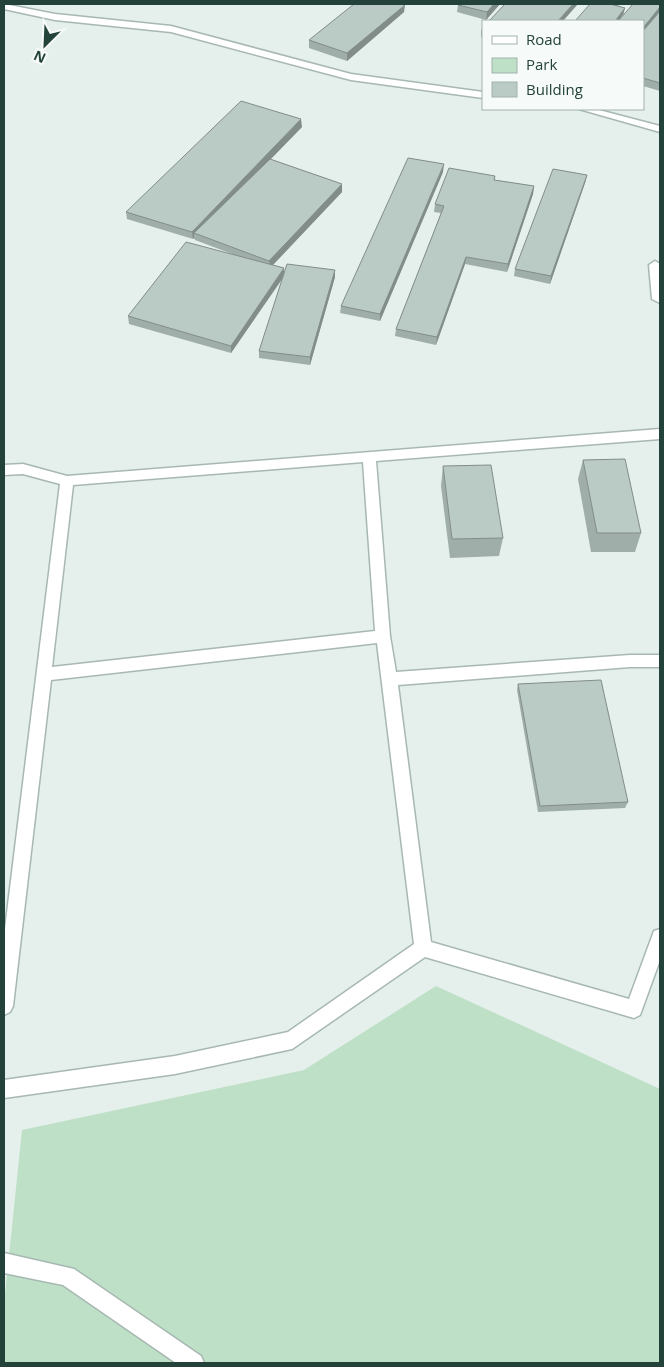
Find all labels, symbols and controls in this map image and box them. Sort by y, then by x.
north arrow [20,20,70,70]
legend [482,20,644,110]
text: Road [526,29,562,49]
text: N [30,46,49,68]
text: Park [526,54,557,74]
text: Building [526,79,583,99]

